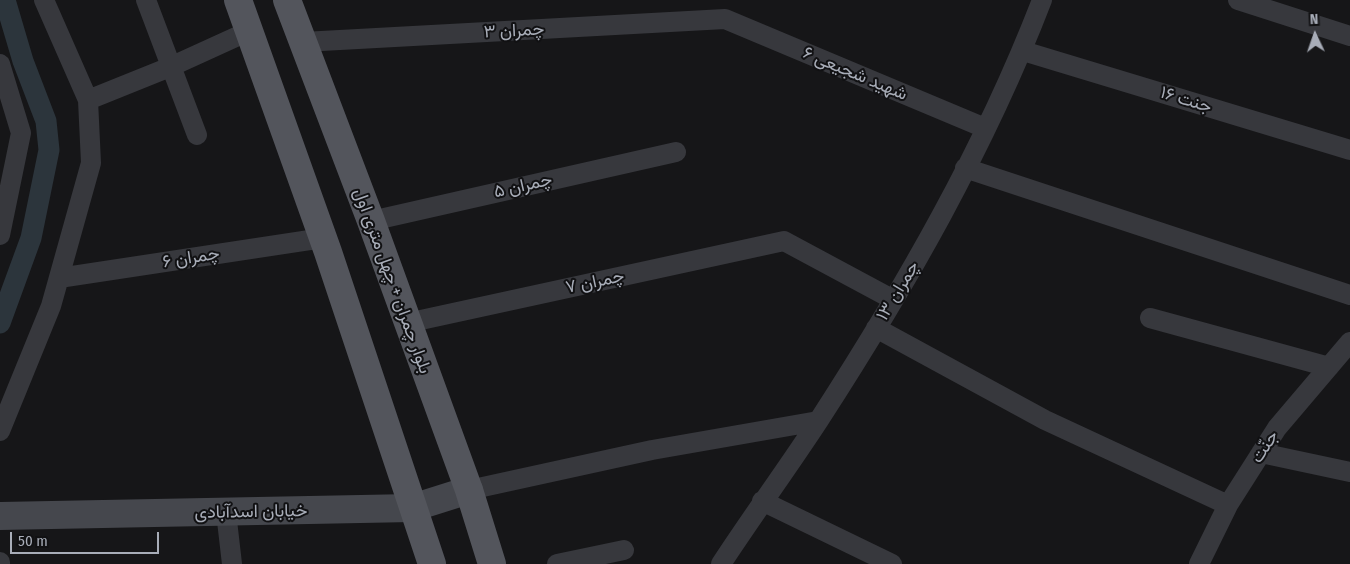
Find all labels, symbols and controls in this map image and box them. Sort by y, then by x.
north arrow [1290,10,1340,60]
text: N [1310,11,1319,28]
street label: چمران ۳ [483,19,545,43]
street label: شهید شجیعی ۶ [799,42,911,106]
street label: جنت ۱۶ [1157,82,1215,118]
street label: چمران ۵ [492,169,554,203]
street label: بلوار چمران + چهل متری اول [348,185,436,377]
street label: چمران ۶ [161,243,221,273]
street label: چمران ۱۳ [872,257,924,325]
street label: چمران ۷ [564,265,626,299]
street label: جنّت [1246,427,1284,467]
street label: خیابان اسدآبادی [194,500,308,524]
scale bar [12,522,161,554]
text: 50 m [18,532,48,550]

